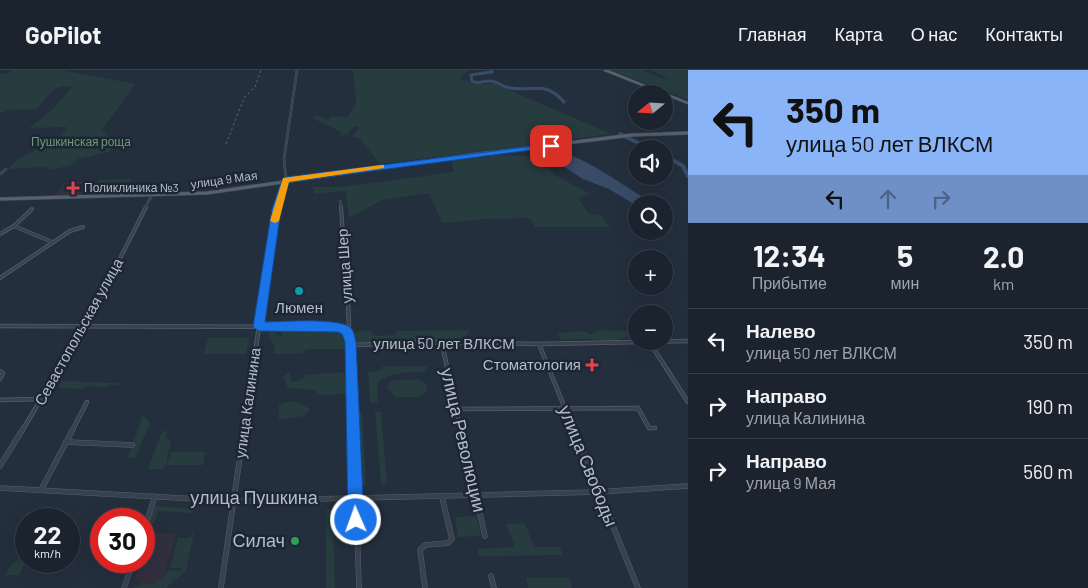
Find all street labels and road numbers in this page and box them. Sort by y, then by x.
street label: улица 9 Мая [190,167,258,192]
street label: улица Шер [332,228,356,304]
street label: Севастопольская улица [30,254,126,408]
street label: улица 50 лет ВЛКСМ [373,334,515,352]
street label: улица Калинина [230,346,264,459]
street label: улица Революции [437,365,491,514]
street label: улица Свободы [555,402,623,529]
street label: улица Пушкина [190,486,319,508]

